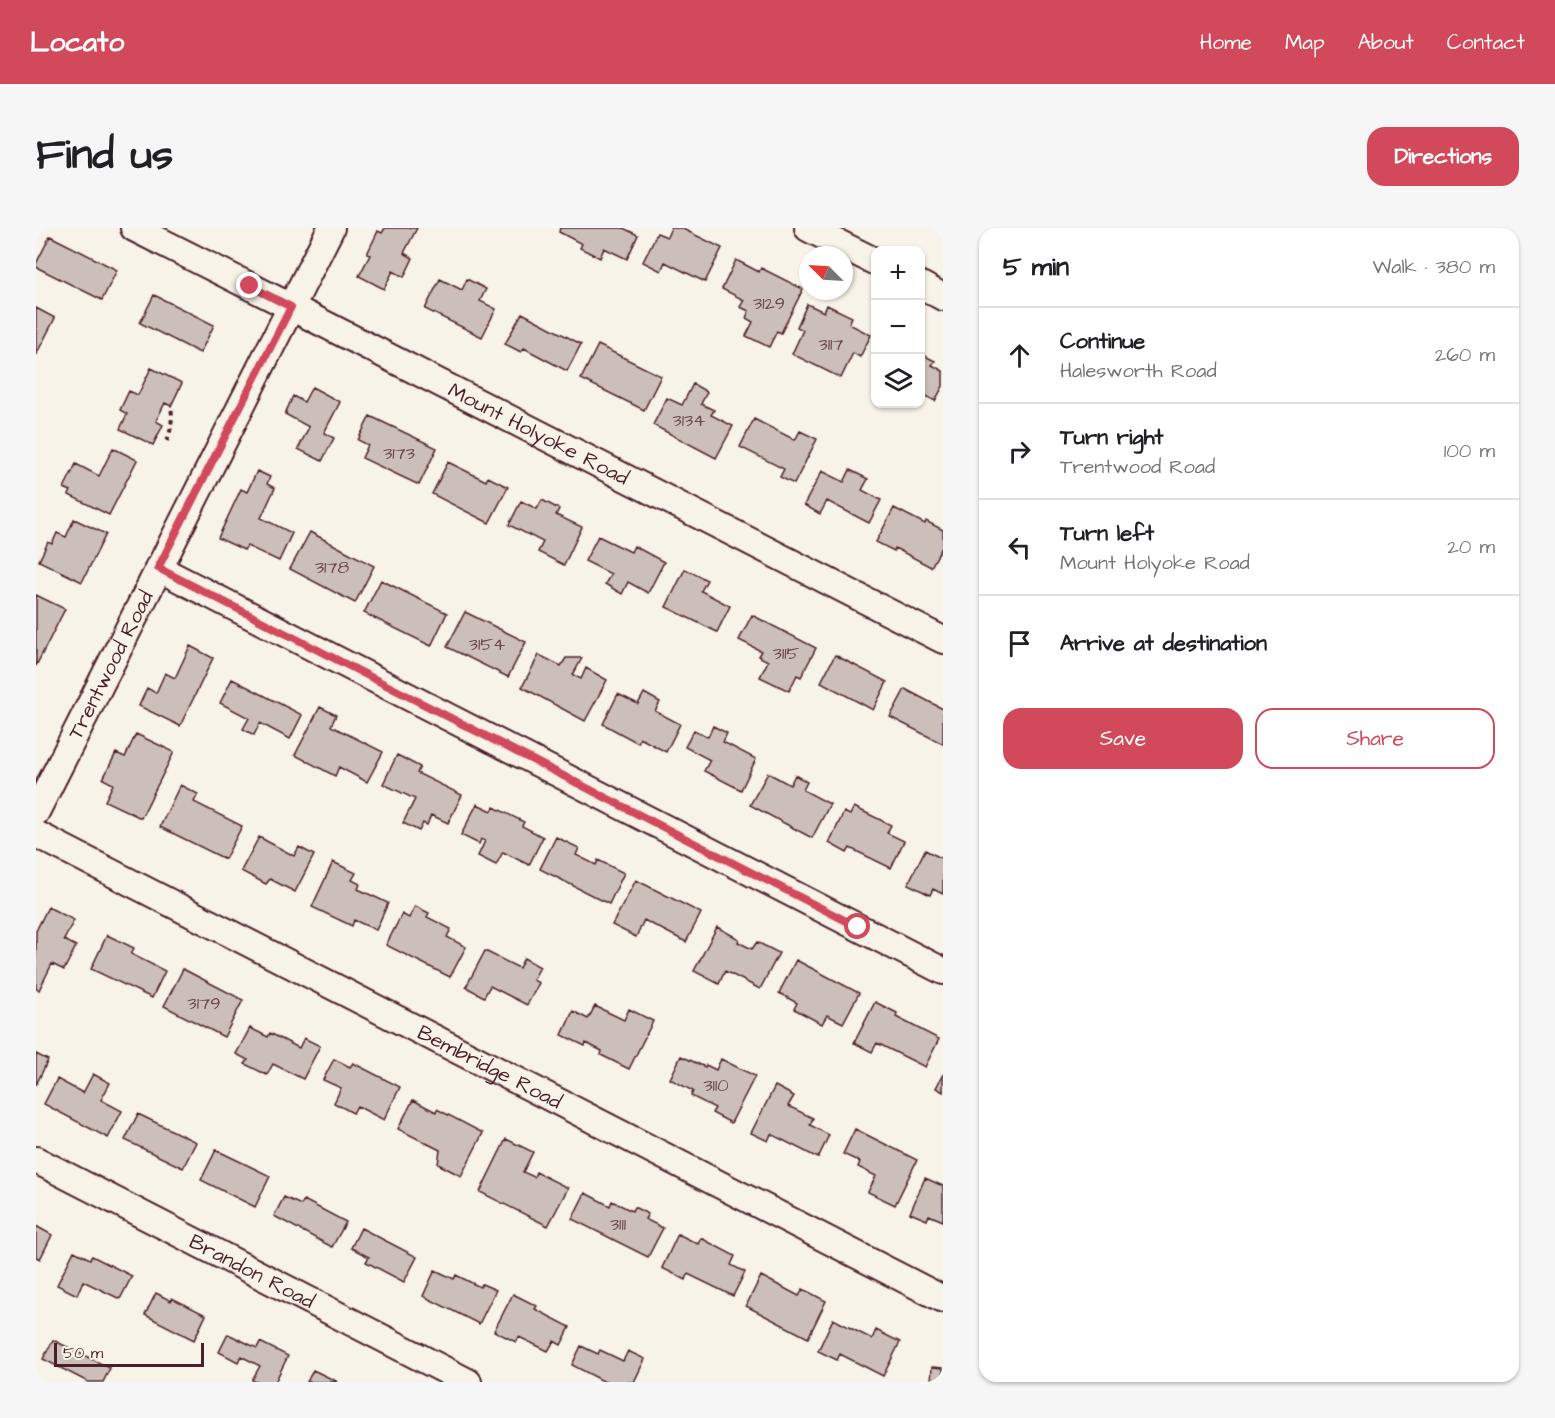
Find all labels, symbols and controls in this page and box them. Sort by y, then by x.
text: Locato [30,23,124,62]
text: Home [1200,28,1252,57]
text: Map [1285,28,1325,57]
text: About [1358,28,1414,57]
text: Contact [1447,28,1525,57]
text: Find us [36,127,173,185]
button: Directions [1367,127,1519,186]
north arrow [799,246,853,300]
map controls [871,246,925,408]
button: + [871,246,925,300]
text: 5 min [1003,249,1069,285]
text: Walk · 380 m [1372,253,1495,281]
route end [236,272,262,298]
house number: 3129 [753,291,785,316]
button: − [871,300,925,354]
text: Continue [1060,326,1145,357]
house number: 3117 [819,332,843,357]
icon: ahead [1003,339,1036,372]
text: 260 m [1435,341,1495,369]
button: layers [871,354,925,408]
text: Halesworth Road [1060,357,1217,385]
street label: Mount Holyoke Road [443,375,634,492]
house number: 3134 [673,408,705,433]
text: Turn right [1060,422,1163,453]
icon: right [1003,435,1036,468]
text: 100 m [1444,437,1495,465]
house number: 3173 [383,441,415,466]
text: Trentwood Road [1060,453,1215,481]
text: Turn left [1060,518,1154,549]
icon: left [1003,531,1036,564]
text: 20 m [1447,533,1495,561]
text: Mount Holyoke Road [1060,549,1250,577]
house number: 3178 [315,555,349,580]
street label: Trentwood Road [61,585,160,744]
icon: arrive [1003,627,1036,660]
text: Arrive at destination [1060,628,1267,659]
house number: 3154 [469,632,505,657]
house number: 3115 [773,641,800,666]
button: Save [1003,708,1243,769]
button: Share [1255,708,1495,769]
route start [844,913,870,939]
house number: 3179 [188,991,220,1016]
street label: Bembridge Road [413,1018,567,1116]
house number: 3110 [703,1073,729,1098]
house number: 3111 [610,1212,626,1237]
street label: Brandon Road [184,1227,320,1315]
scale bar [54,1340,204,1368]
text: 50 m [63,1342,103,1364]

